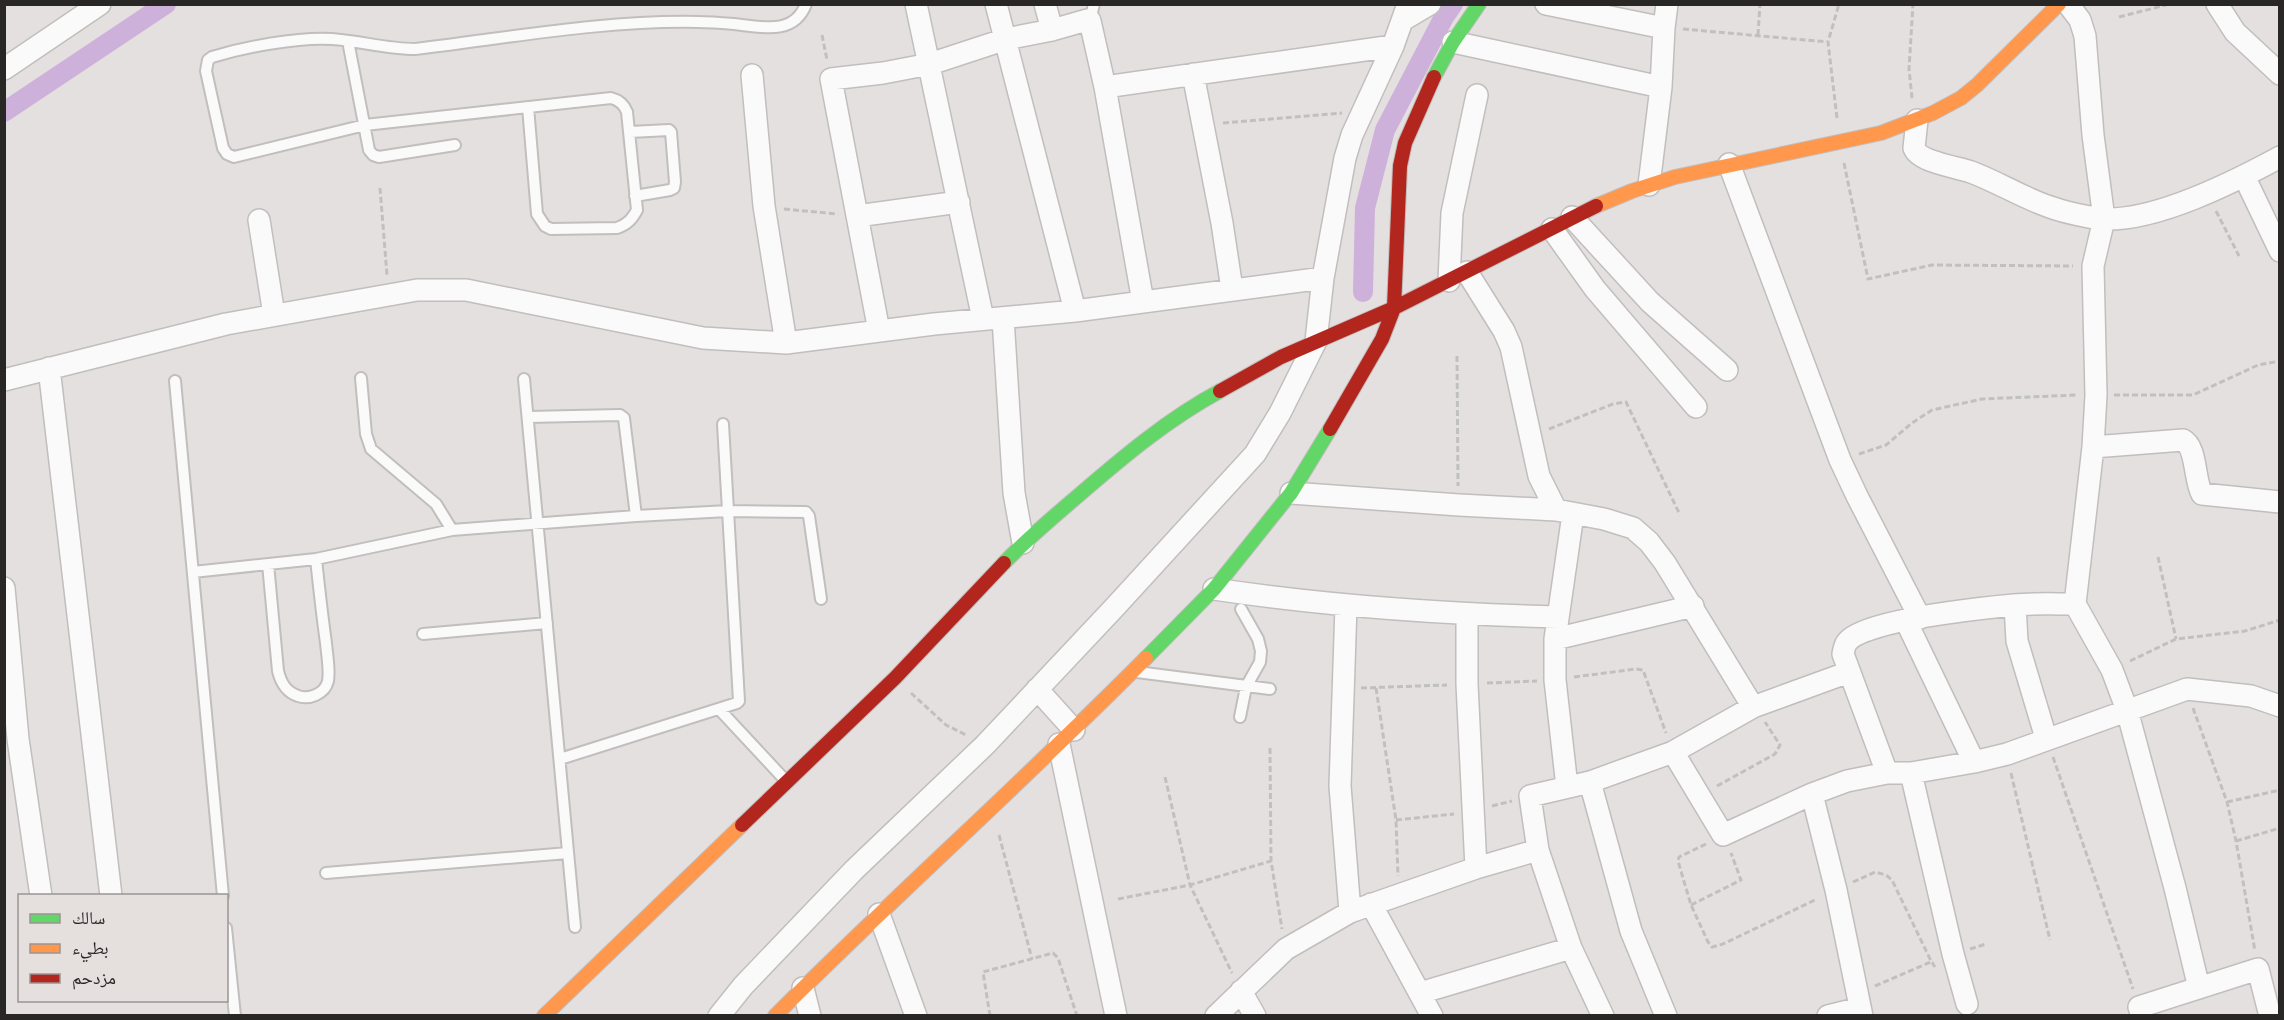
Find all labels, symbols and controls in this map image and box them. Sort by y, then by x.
legend [18,894,228,1002]
text: سالك [72,905,105,929]
text: بطيء [72,935,109,963]
text: مزدحم [72,965,116,990]

